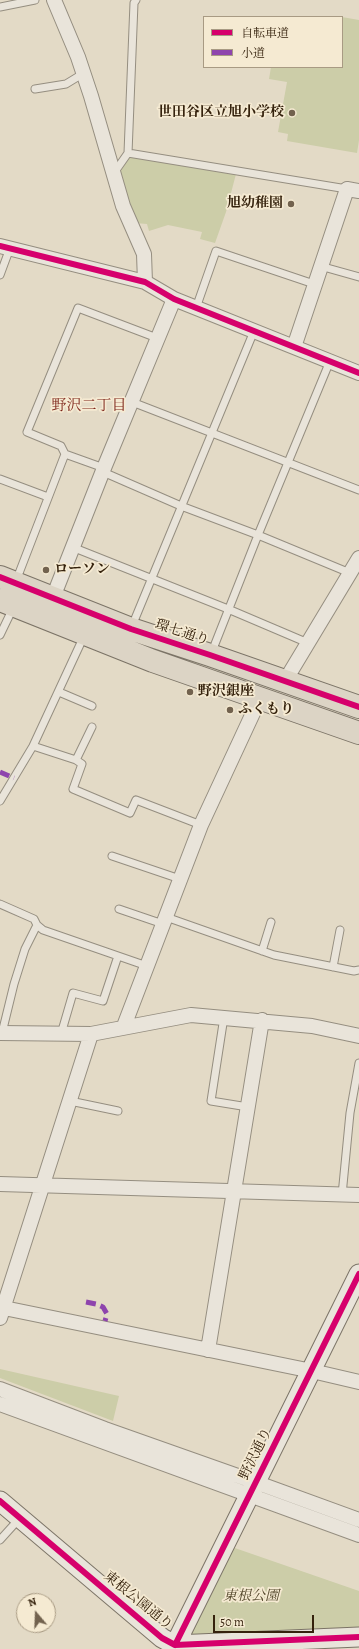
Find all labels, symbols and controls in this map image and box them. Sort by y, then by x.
legend [203,16,343,68]
text: 自転車道 [241,25,289,41]
text: 小道 [241,45,265,61]
place label: 世田谷区立旭小学校 [158,105,284,121]
marker: 世田谷区立旭小学校 [287,108,297,118]
place label: 旭幼稚園 [227,196,283,212]
marker: 旭幼稚園 [286,199,296,209]
district label: 野沢二丁目 [52,397,126,415]
place label: ローソン [54,562,110,578]
marker: ローソン [41,565,51,575]
street label: 環七通り [153,616,211,650]
place label: 野沢銀座 [198,684,254,700]
marker: 野沢銀座 [185,687,195,697]
place label: ふくもり [238,702,294,718]
marker: ふくもり [225,705,235,715]
street label: 野沢通り [236,1425,276,1483]
street label: 東根公園通り [100,1568,176,1634]
park label: 東根公園 [223,1589,279,1605]
north arrow [16,1593,56,1633]
text: N [26,1594,38,1611]
scale bar [215,1607,316,1633]
text: 50 m [220,1614,244,1630]

